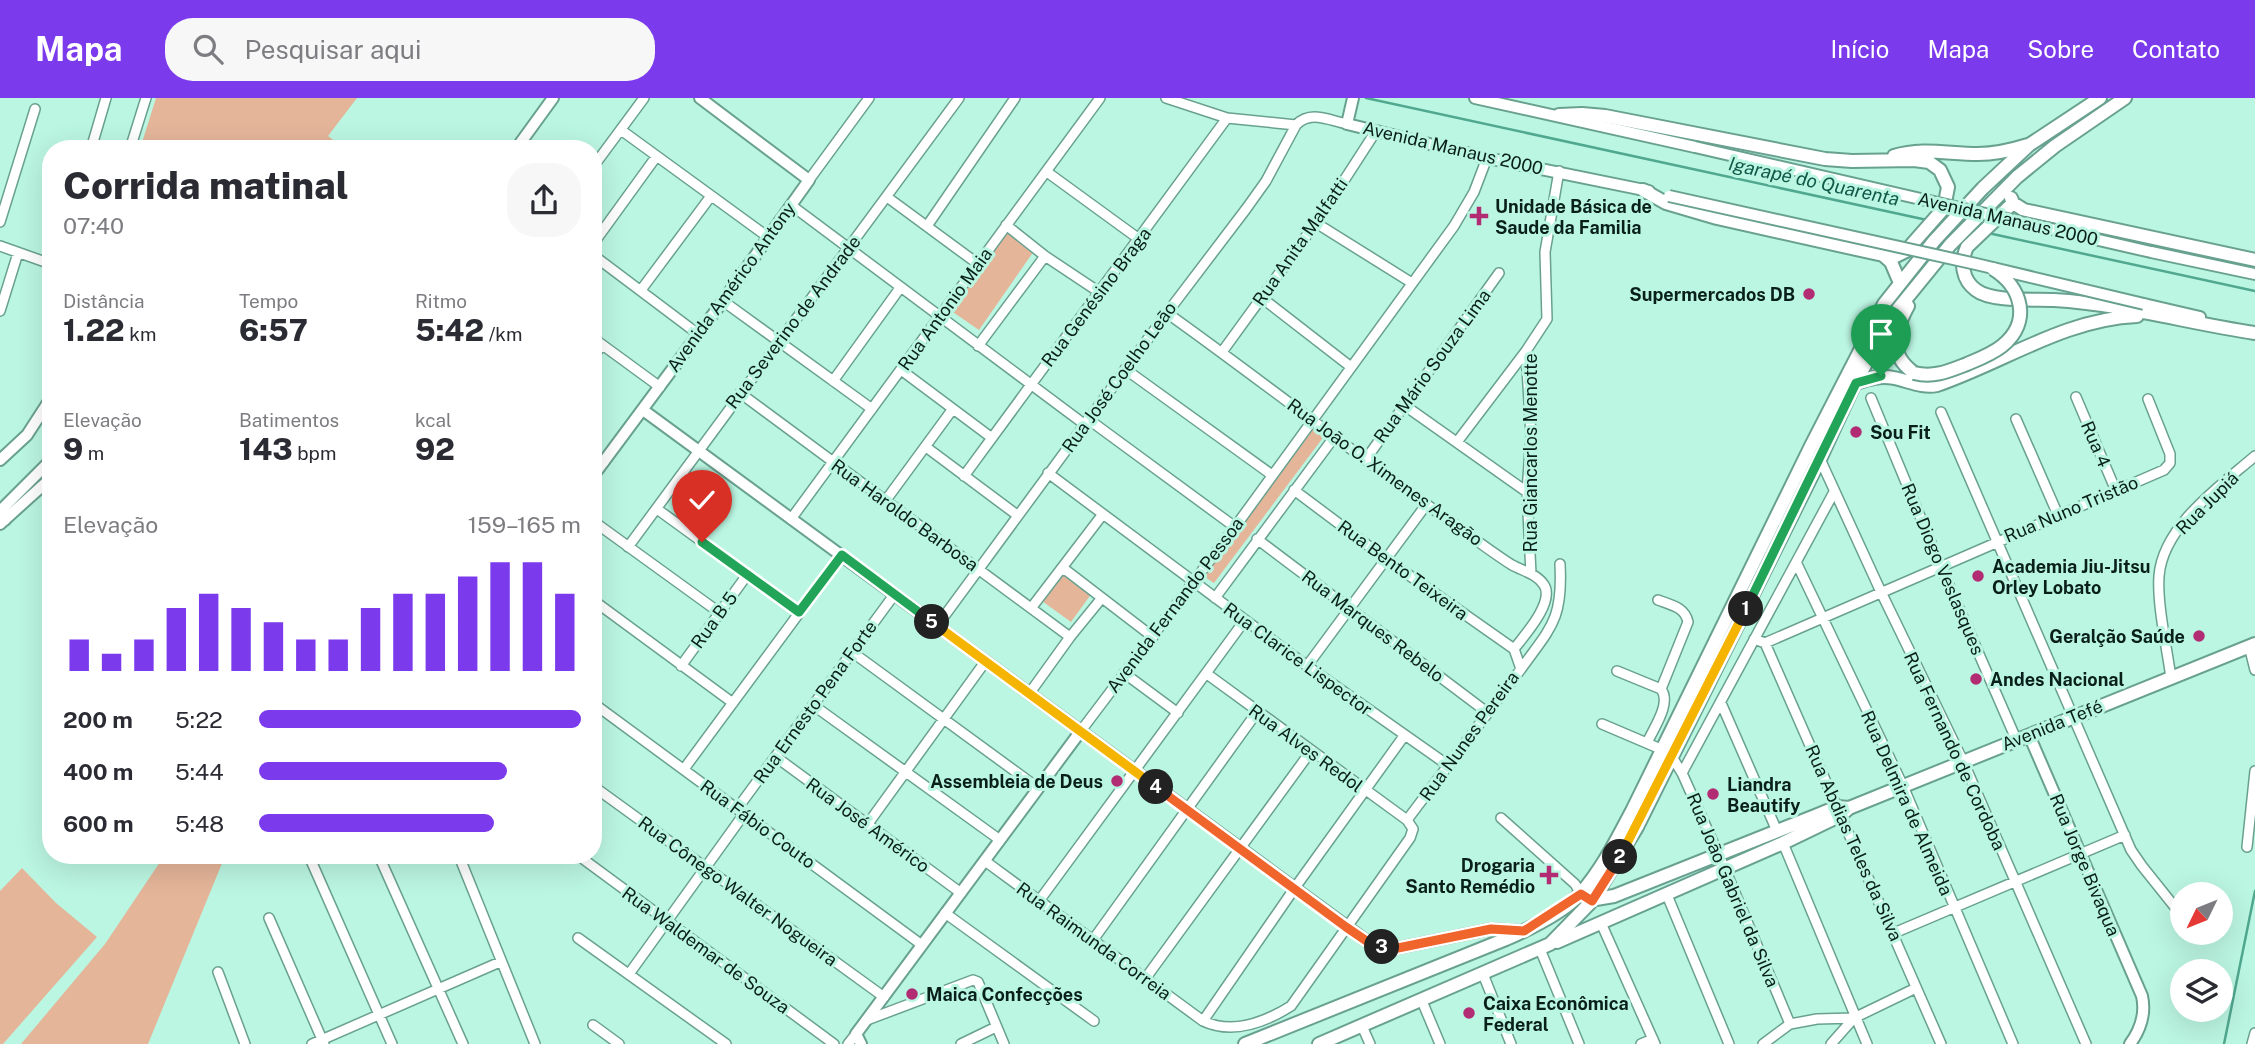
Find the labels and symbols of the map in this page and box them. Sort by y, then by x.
street label: Avenida Manaus 2000 [1361,117,1545,179]
water label: Igarapé do Quarenta [1727,152,1901,210]
street label: Rua Anita Malfatti [1248,174,1352,310]
street label: Avenida Manaus 2000 [1916,188,2100,250]
place label: Unidade Básica de Saude da Familia [1495,196,1652,238]
street label: Avenida Américo Antony [662,198,800,376]
marker: Unidade Básica de Saude da Familia [1469,206,1489,226]
street label: Rua Genésino Braga [1037,223,1155,371]
street label: Rua Severino de Andrade [721,231,865,413]
street label: Rua Antonio Maia [894,244,996,374]
place label: Supermercados DB [1629,284,1795,305]
street label: Rua Mário Souza Lima [1369,285,1495,447]
marker: Supermercados DB [1801,286,1817,302]
street label: Rua José Coelho Leão [1057,298,1181,456]
pin [1851,304,1911,376]
street label: Rua Giancarlos Menotte [1520,353,1541,553]
street label: Rua João O. Ximenes Aragão [1283,394,1487,550]
street label: Rua 4 [2077,418,2115,470]
place label: Sou Fit [1870,422,1931,443]
marker: Sou Fit [1848,424,1864,440]
street label: Rua Haroldo Barbosa [827,455,983,575]
street label: Rua Jupiá [2171,467,2243,539]
pin [672,470,732,542]
street label: Rua Nuno Tristão [2001,471,2141,547]
street label: Rua Diogo Veslasques [1897,480,1989,658]
street label: Avenida Fernando Pessoa [1102,513,1248,697]
street label: Rua Bento Teixeira [1334,516,1472,624]
place label: Academia Jiu-Jitsu Orley Lobato [1992,556,2151,598]
street label: Rua Marques Rebelo [1298,566,1448,686]
marker: Academia Jiu-Jitsu Orley Lobato [1970,568,1986,584]
street label: Rua B 5 [686,588,742,652]
pin: 1 [1728,592,1764,626]
street label: Rua Clarice Lispector [1220,598,1376,720]
pin: 5 [914,604,950,640]
street label: Rua Ernesto Pena Forte [749,617,881,787]
place label: Geralção Saúde [2049,626,2185,647]
marker: Geralção Saúde [2191,628,2207,644]
street label: Rua Fernando de Cordoba [1900,649,2010,853]
street label: Rua Nunes Pereira [1415,667,1523,805]
place label: Andes Nacional [1990,669,2124,690]
marker: Andes Nacional [1968,671,1984,687]
street label: Avenida Tefé [1998,695,2106,755]
street label: Rua Alves Redol [1245,700,1367,796]
street label: Rua Delmira de Almeida [1857,707,1957,899]
street label: Rua Abdias Teles da Silva [1801,742,1907,944]
pin: 4 [1138,770,1174,804]
place label: Assembleia de Deus [930,771,1103,792]
street label: Rua José Américo [802,773,934,877]
marker: Assembleia de Deus [1109,773,1125,789]
place label: Liandra Beautify [1727,774,1801,816]
street label: Rua Fábio Couto [696,775,820,873]
marker: Liandra Beautify [1705,786,1721,802]
street label: Rua João Gabriel da Silva [1682,790,1784,990]
street label: Rua Jorge Bivaqua [2046,791,2124,939]
street label: Rua Cônego Walter Nogueira [634,812,842,970]
pin: 2 [1602,840,1638,874]
place label: Drogaria Santo Remédio [1405,855,1535,897]
marker: Drogaria Santo Remédio [1541,867,1557,883]
street label: Rua Raimunda Correia [1013,878,1175,1004]
street label: Rua Waldemar de Souza [618,882,794,1018]
north arrow [2170,882,2233,945]
pin: 3 [1364,930,1400,964]
place label: Maica Confecções [926,984,1083,1005]
marker: Maica Confecções [904,986,920,1002]
place label: Caixa Econômica Federal [1483,993,1629,1035]
marker: Caixa Econômica Federal [1461,1005,1477,1021]

